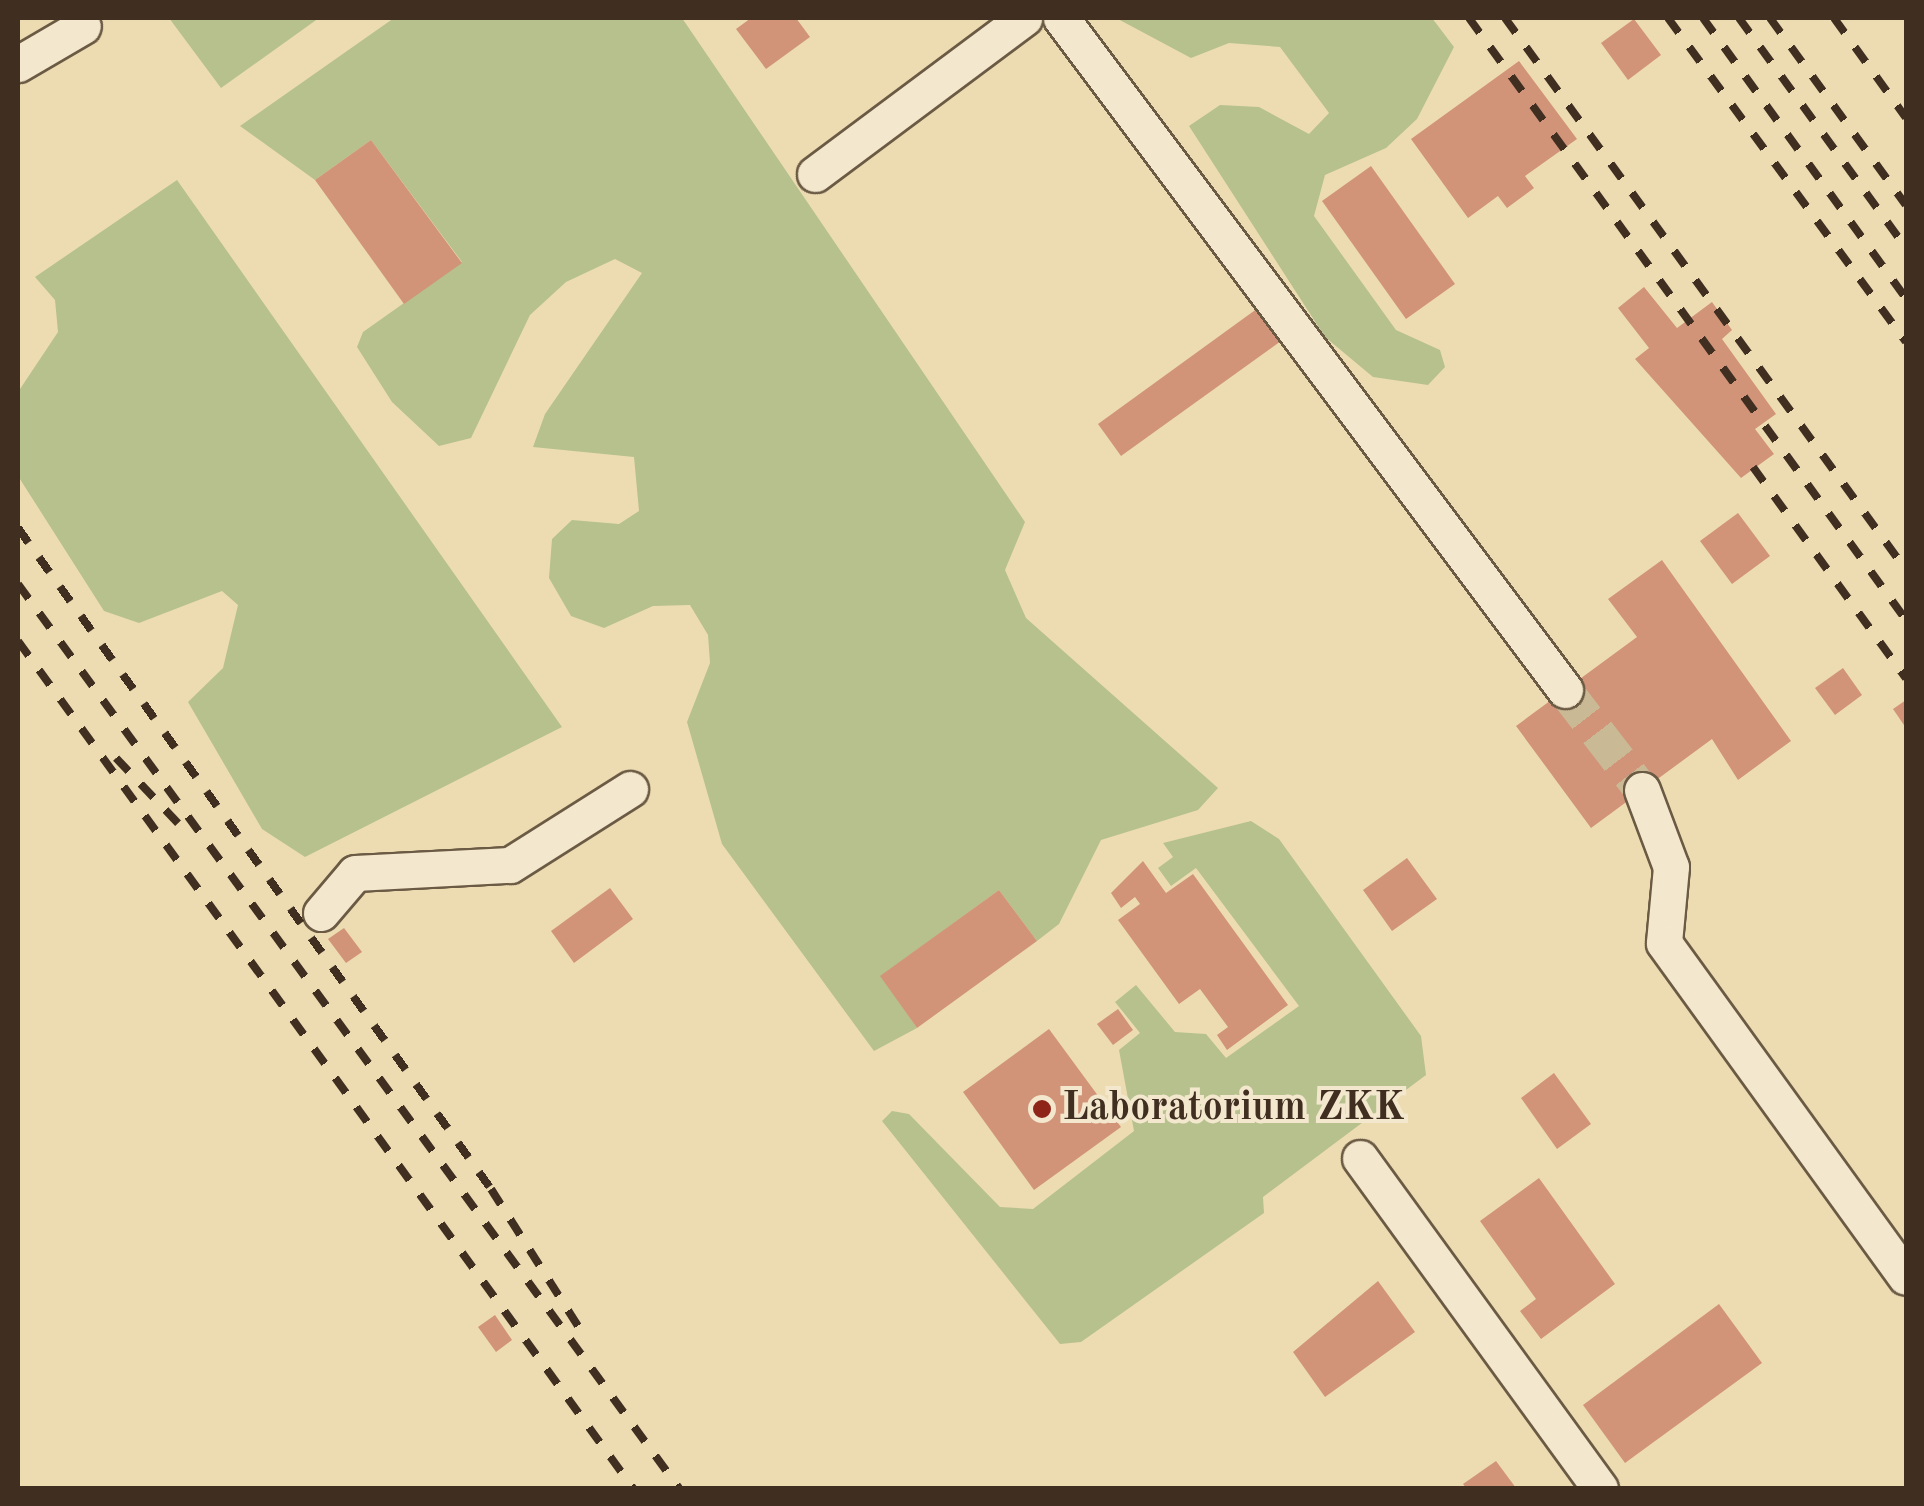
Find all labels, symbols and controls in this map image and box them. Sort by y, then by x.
place label: Laboratorium ZKK [1062,1085,1405,1133]
marker: Laboratorium ZKK [1031,1098,1053,1120]

